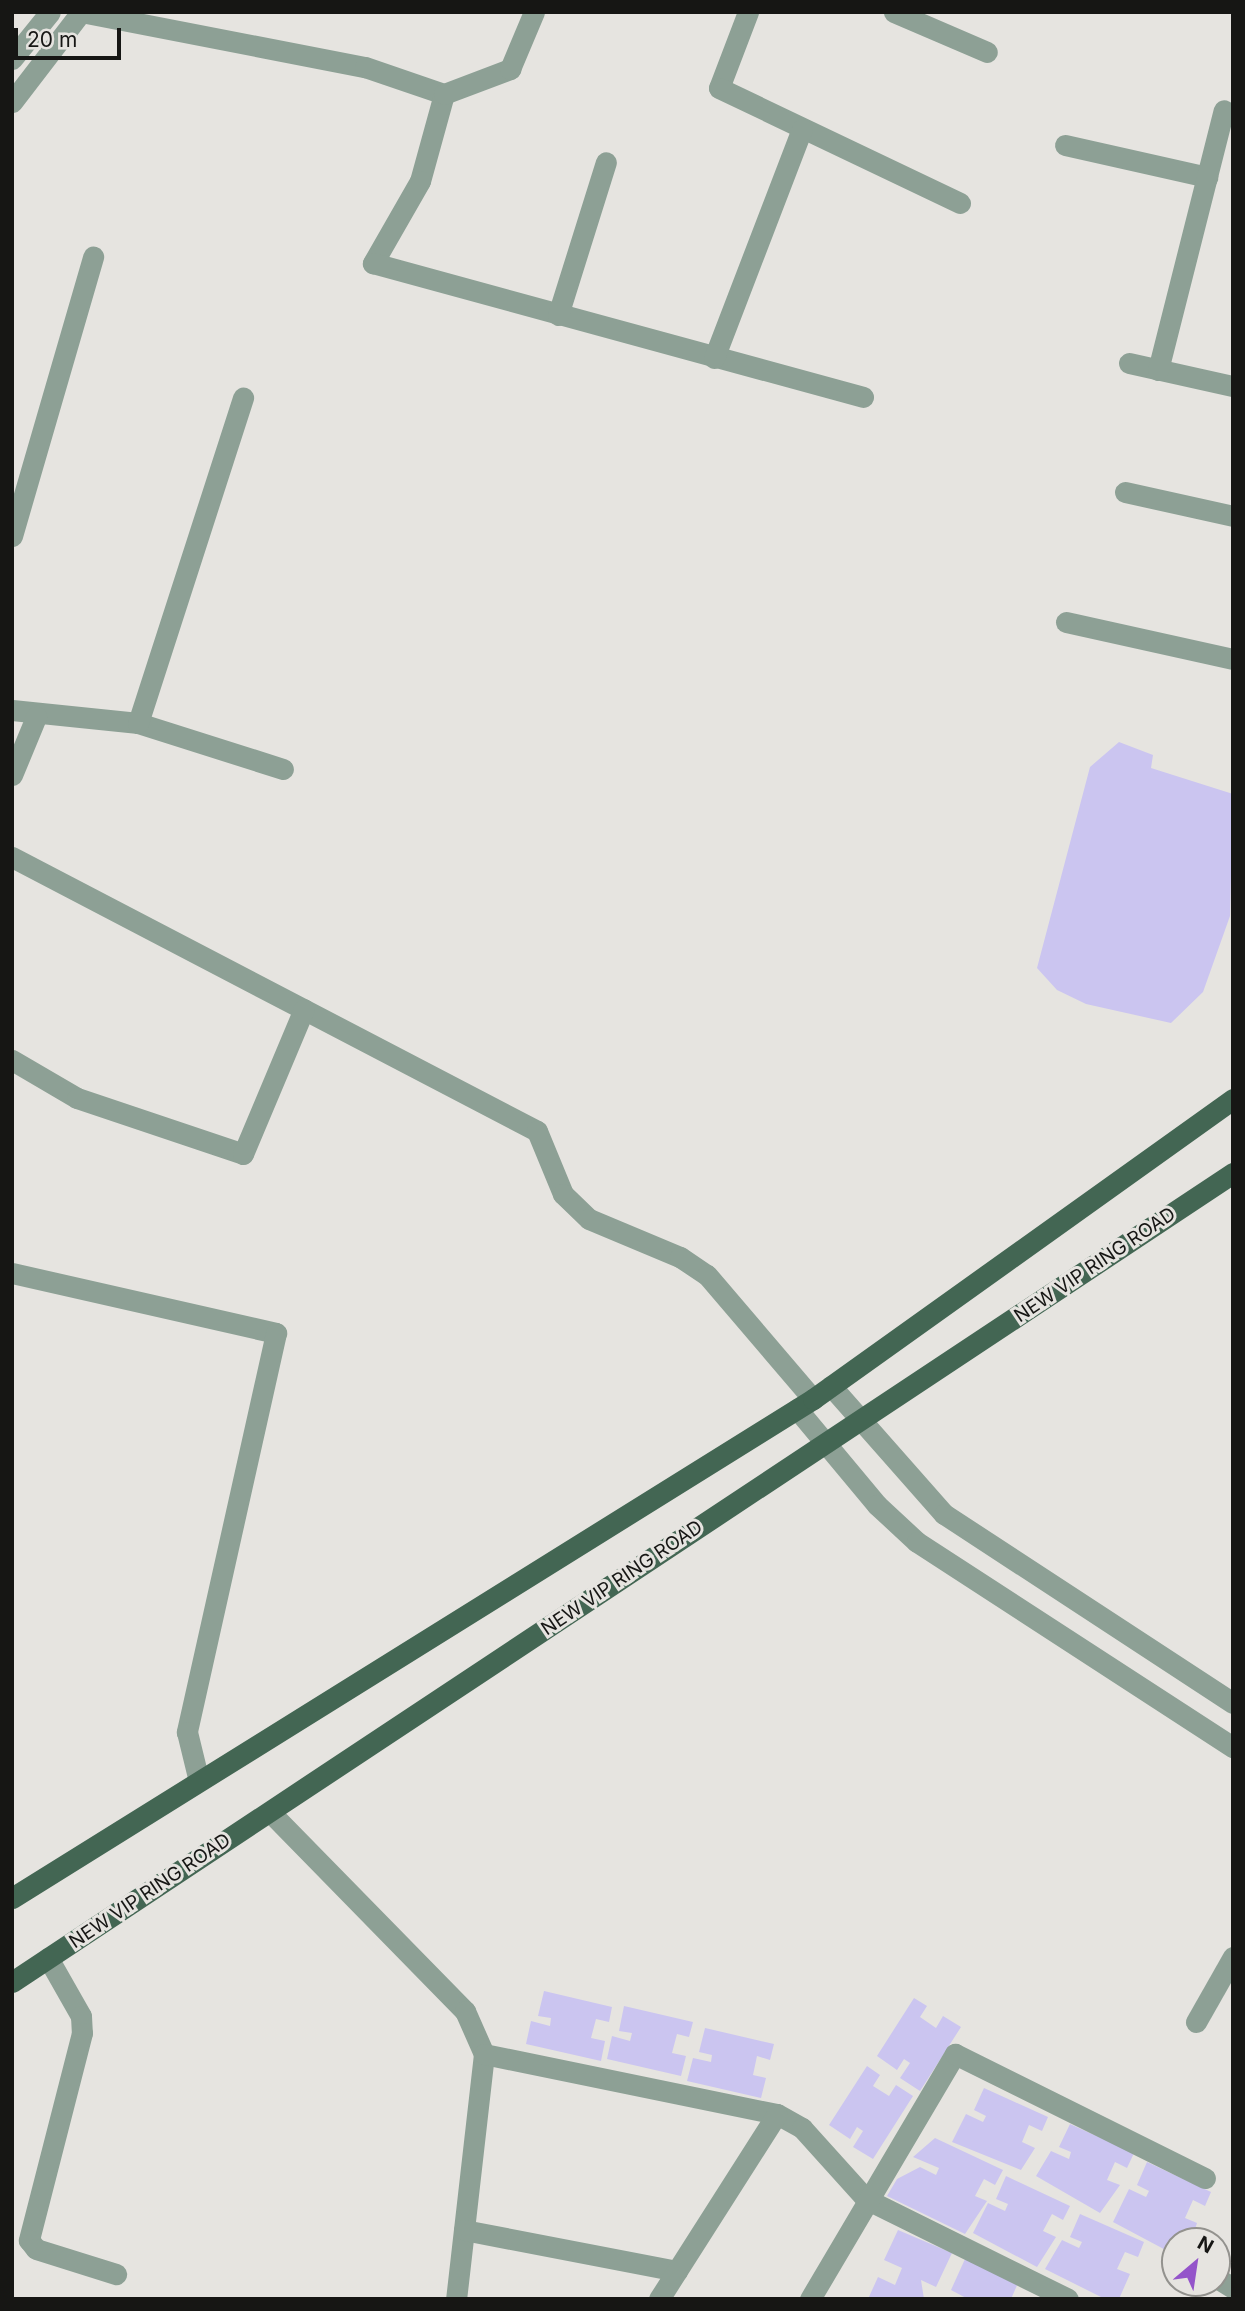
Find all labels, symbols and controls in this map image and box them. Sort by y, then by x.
scale bar [18,14,124,58]
text: 20 m [27,27,77,52]
street label: NEW VIP RING ROAD [1010,1203,1180,1327]
street label: NEW VIP RING ROAD [537,1516,707,1640]
street label: NEW VIP RING ROAD [65,1829,235,1953]
north arrow [1161,2227,1231,2297]
text: N [1194,2231,1217,2259]

